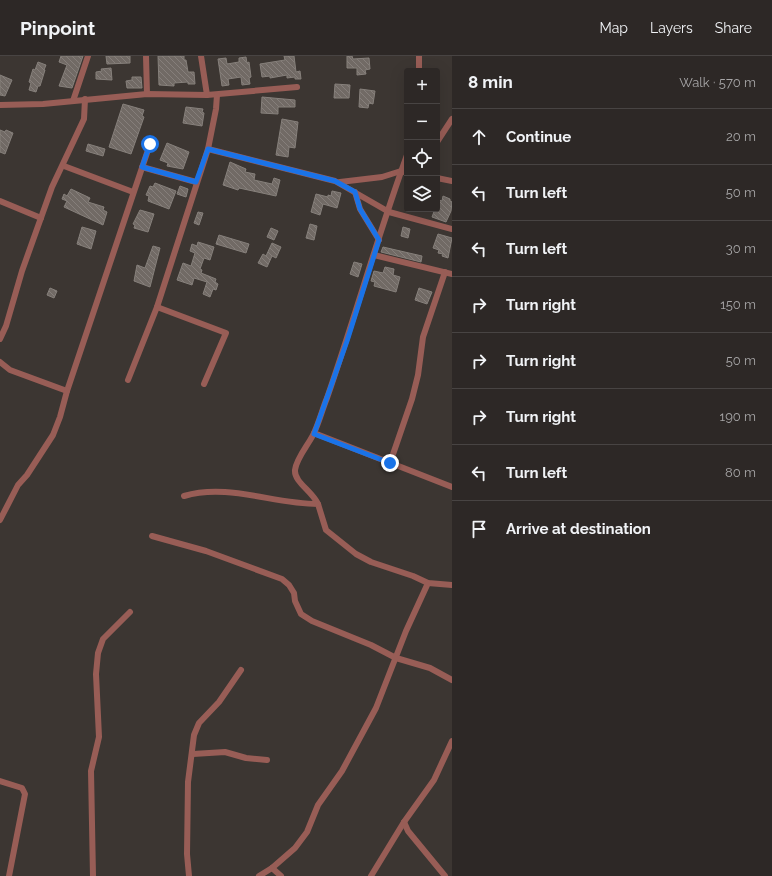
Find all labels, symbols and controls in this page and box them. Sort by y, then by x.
text: Pinpoint [20,17,95,39]
text: Map [600,20,628,36]
text: Layers [650,20,693,36]
text: Share [715,20,752,36]
map controls [404,68,440,212]
button: + [404,68,440,104]
text: 8 min [468,72,513,92]
text: Walk · 570 m [679,75,756,90]
button: − [404,104,440,140]
icon: ahead [468,126,490,148]
text: Continue [506,128,571,146]
text: 20 m [726,129,756,144]
route start [141,135,159,153]
button: locate [404,140,440,176]
button: layers [404,176,440,212]
icon: left [468,182,490,204]
text: Turn left [506,184,567,202]
text: 50 m [726,185,756,200]
icon: left [468,238,490,260]
text: Turn left [506,240,567,258]
text: 30 m [726,241,756,256]
icon: right [468,294,490,316]
text: Turn right [506,296,576,314]
text: 150 m [720,297,756,312]
icon: right [468,350,490,372]
text: Turn right [506,352,576,370]
text: 50 m [726,353,756,368]
icon: right [468,406,490,428]
text: Turn right [506,408,576,426]
text: 190 m [720,409,756,424]
route end [381,454,399,472]
icon: left [468,462,490,484]
text: Turn left [506,464,567,482]
text: 80 m [725,465,756,480]
icon: arrive [468,518,490,540]
text: Arrive at destination [506,520,651,538]

